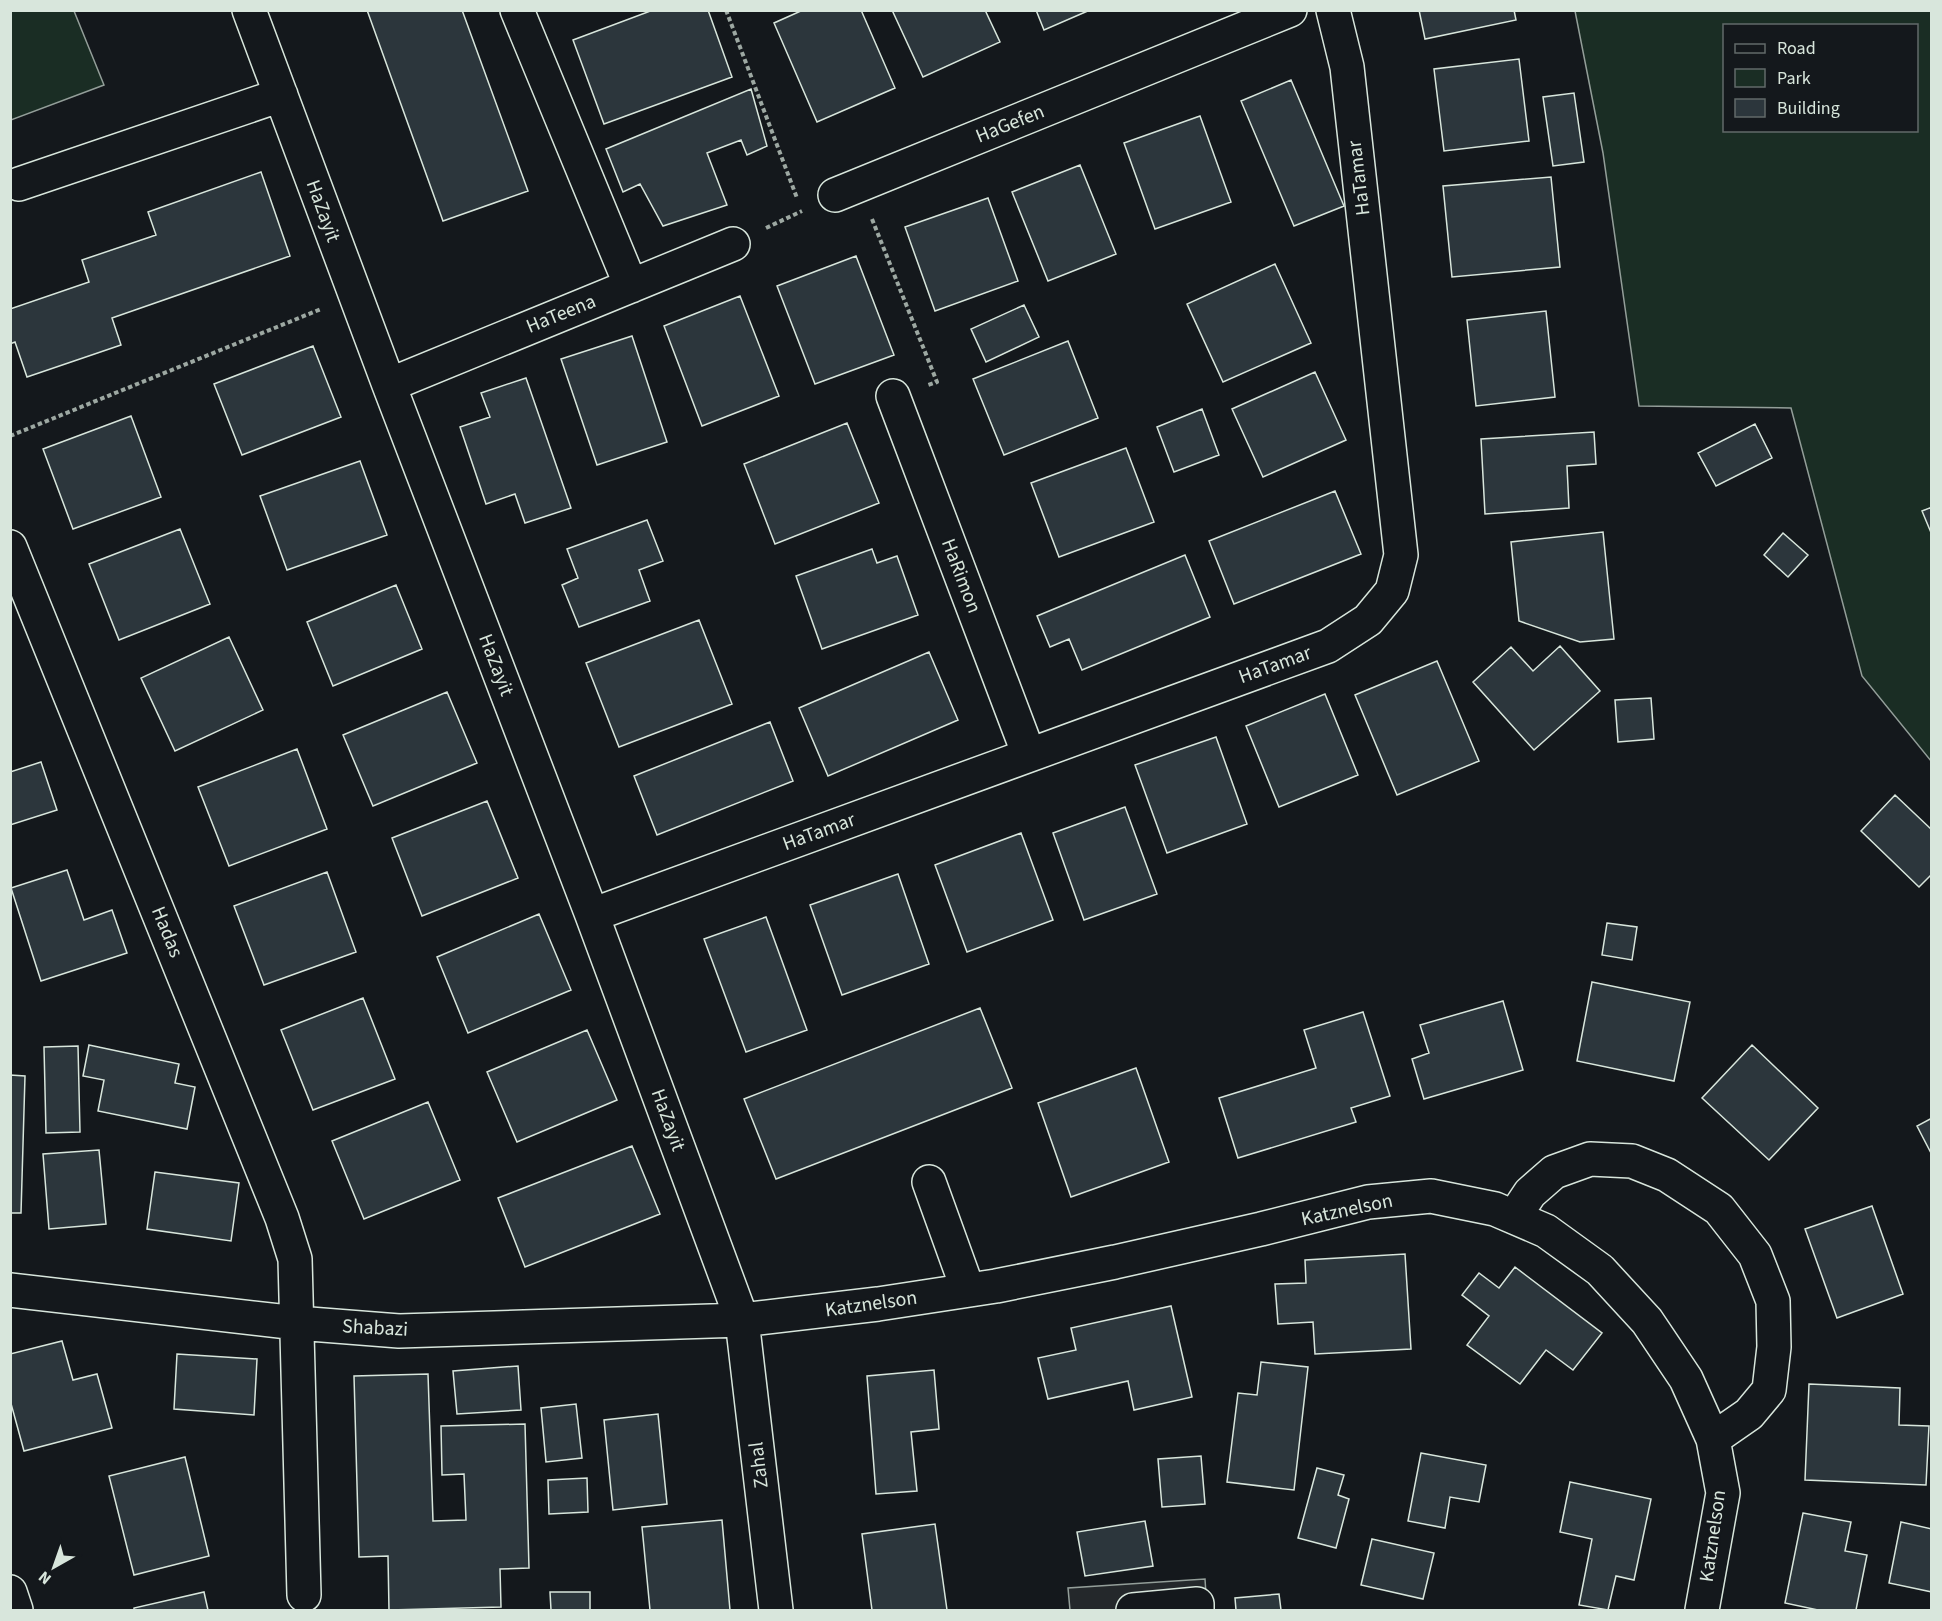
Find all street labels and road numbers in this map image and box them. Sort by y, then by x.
street label: HaGefen [971,98,1049,150]
street label: HaTamar [1340,139,1378,217]
street label: HaZayit [299,176,347,246]
street label: HaTeena [522,287,600,341]
street label: HaRimon [934,535,988,617]
street label: HaZayit [471,630,521,700]
street label: HaTamar [1235,639,1315,691]
street label: HaTamar [779,806,859,858]
street label: Hadas [144,902,190,962]
street label: HaZayit [644,1085,692,1155]
street label: Katznelson [1299,1187,1395,1233]
street label: Katznelson [823,1284,919,1324]
street label: Shabazi [341,1312,409,1344]
street label: Zahal [742,1440,776,1490]
street label: Katznelson [1693,1488,1733,1584]

